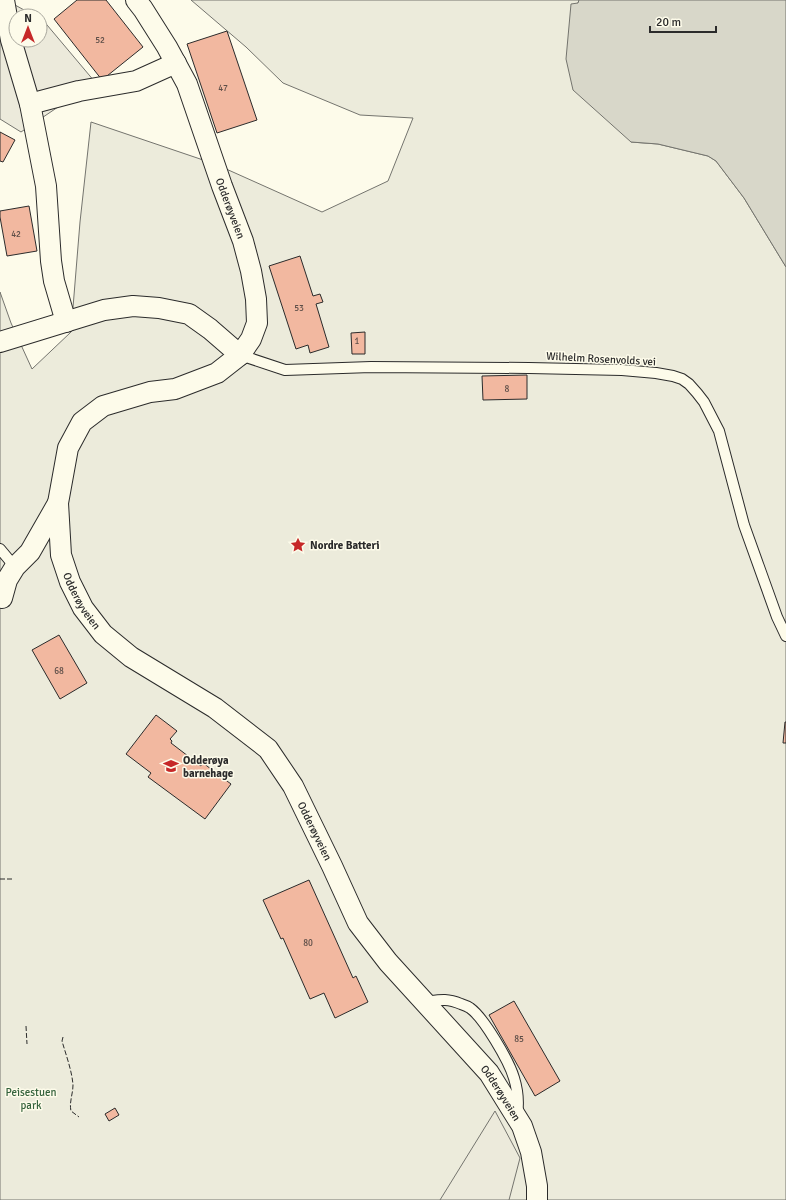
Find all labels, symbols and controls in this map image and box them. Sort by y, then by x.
north arrow [8,8,48,48]
scale bar [650,8,716,34]
text: N [24,12,32,25]
text: 20 m [656,15,681,30]
house number: 52 [95,35,105,46]
house number: 47 [218,83,228,94]
street label: Odderøyveien [213,176,248,240]
house number: 42 [11,229,21,240]
house number: 53 [294,303,304,314]
house number: 1 [355,336,360,347]
street label: Wilhelm Rosenvolds vei [546,350,656,368]
house number: 8 [505,384,510,395]
place icon: Nordre Batteri [289,536,307,554]
place label: Nordre Batteri [310,539,379,552]
street label: Odderøyveien [61,571,103,632]
house number: 68 [54,666,64,677]
place label: Odderøya barnehage [183,754,234,780]
school or university icon: Odderøya barnehage [162,757,180,775]
street label: Odderøyveien [295,799,335,863]
house number: 80 [303,938,313,949]
house number: 85 [514,1034,524,1045]
street label: Odderøyveien [478,1062,524,1123]
park label: Peisestuen park [6,1086,56,1112]

